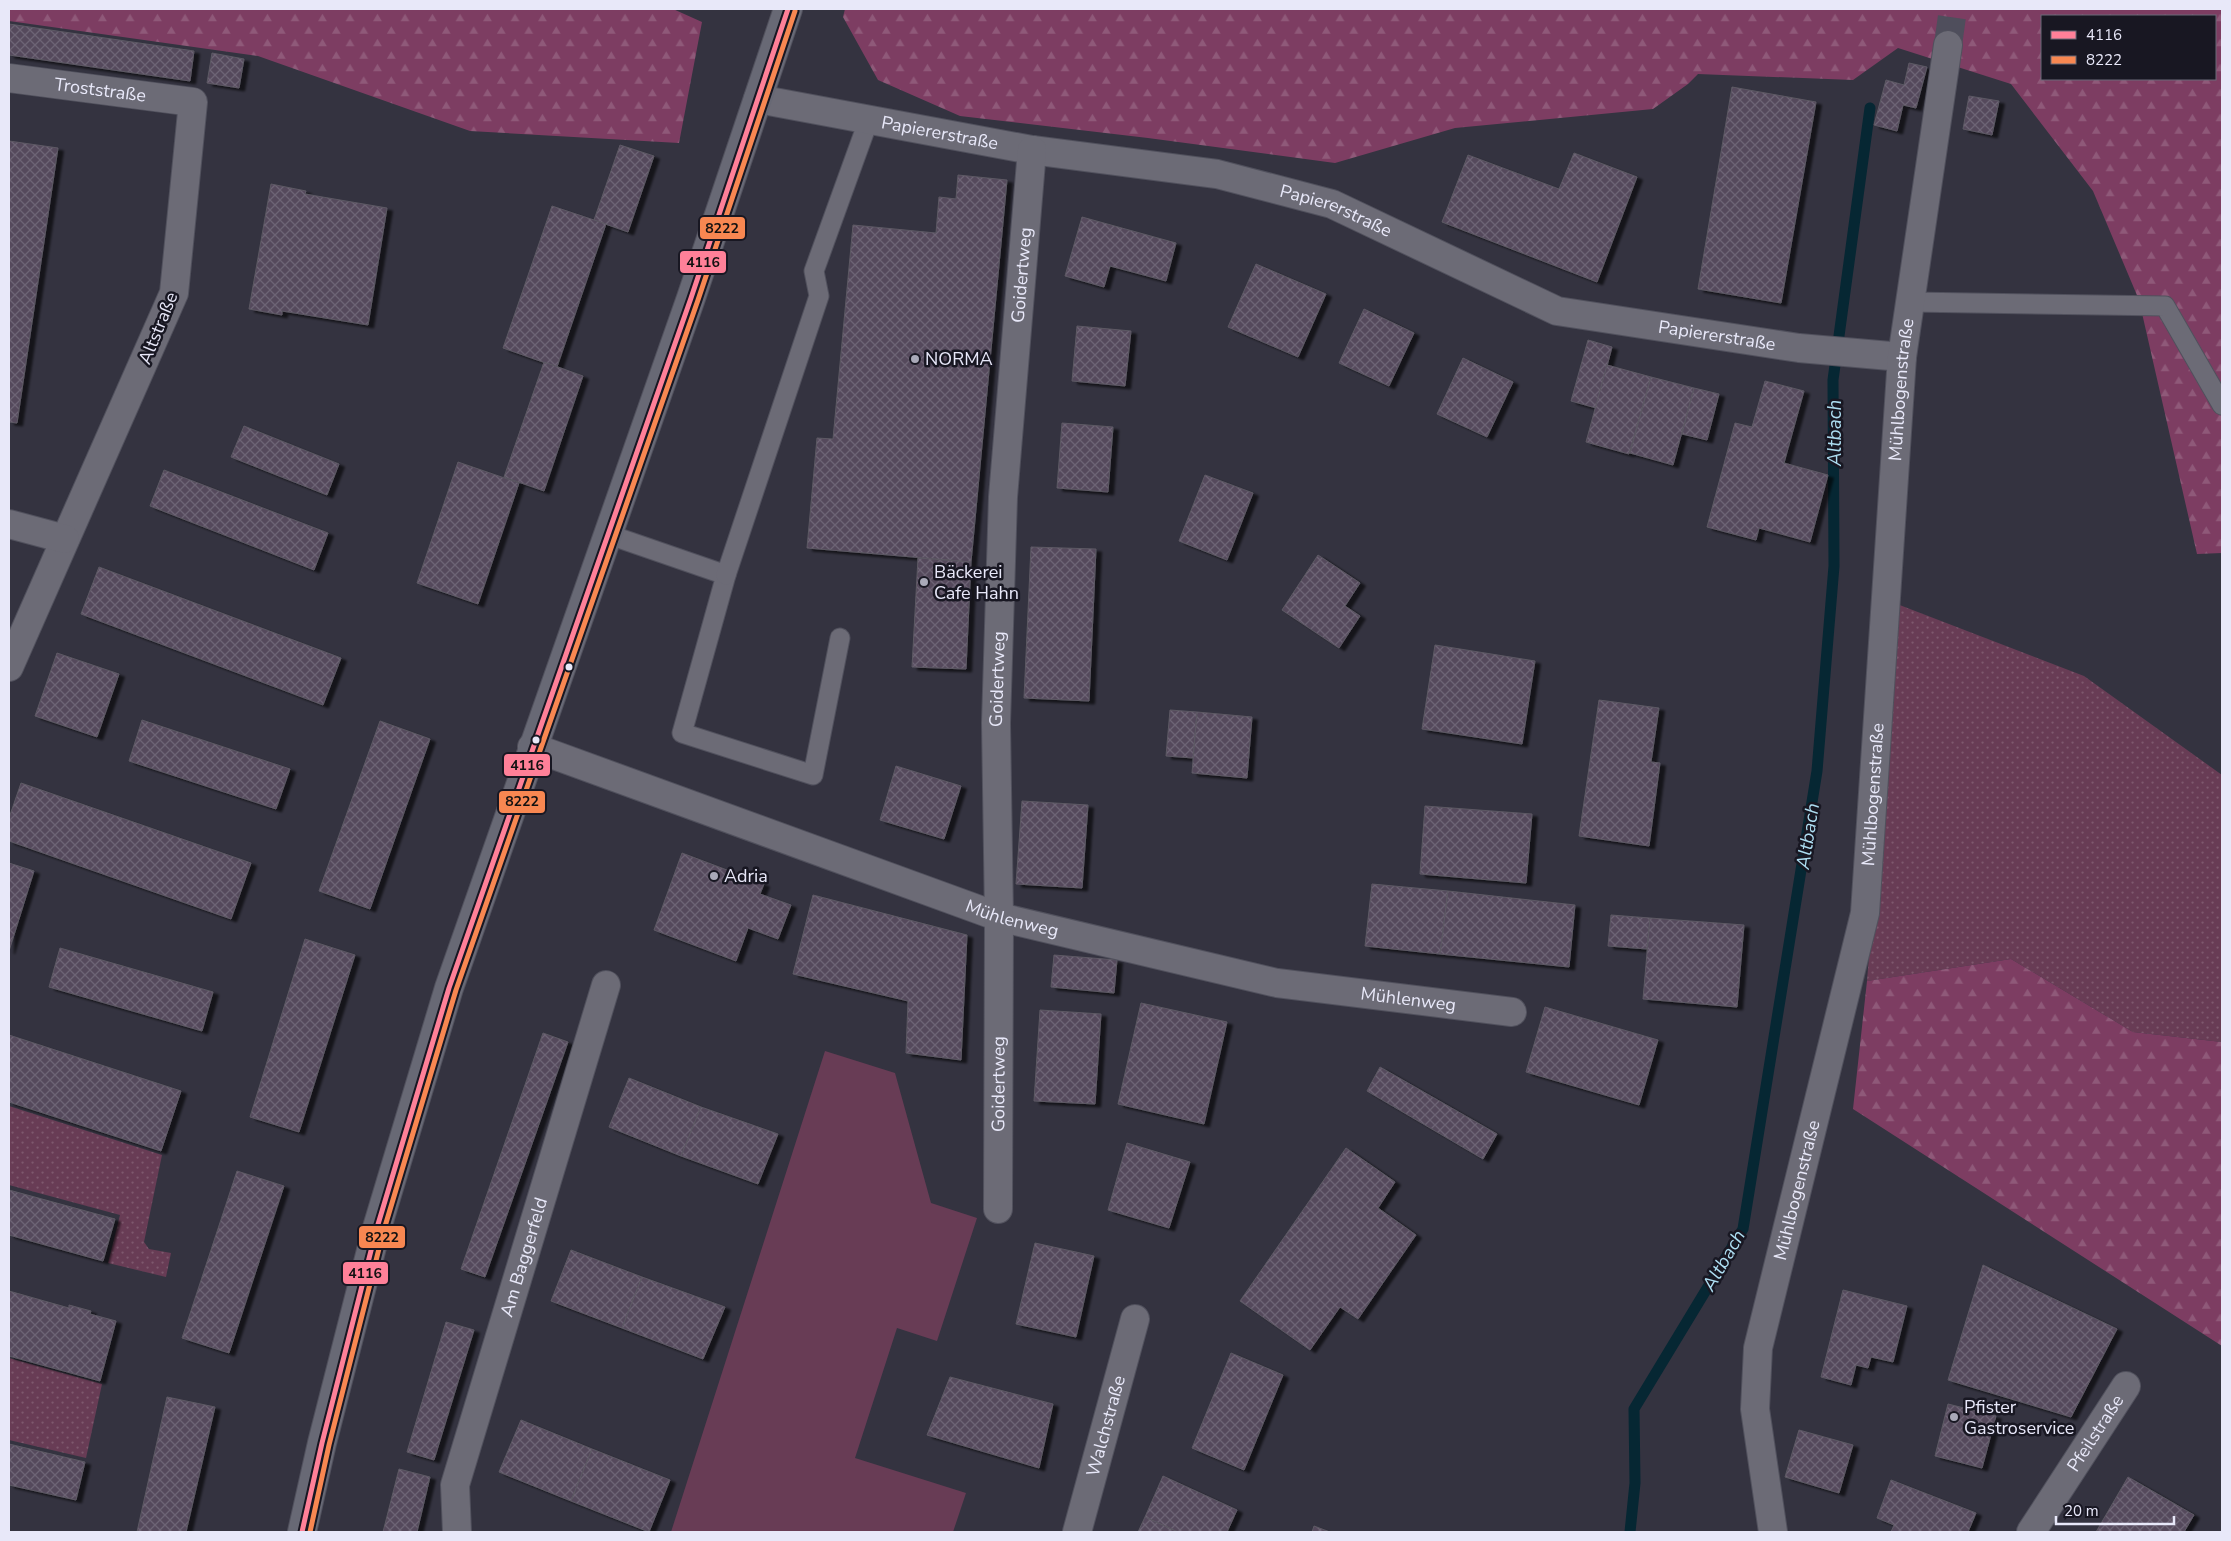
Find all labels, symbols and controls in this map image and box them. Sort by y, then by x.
legend [2041,15,2216,80]
text: 4116 [2086,25,2122,45]
text: 8222 [2086,50,2122,70]
street label: Troststraße [53,72,147,108]
street label: Papiererstraße [879,110,1000,155]
street label: Papiererstraße [1277,179,1396,243]
line badge: 8222 [699,216,746,240]
text: 8222 [705,219,739,238]
street label: Goidertweg [1006,226,1038,324]
line badge: 4116 [679,250,727,274]
text: 4116 [686,253,720,272]
street label: Altstraße [133,288,183,368]
street label: Papiererstraße [1656,315,1777,356]
street label: Mühlbogenstraße [1883,317,1920,462]
place label: NORMA [925,347,993,371]
marker: NORMA [909,353,921,365]
water label: Altbach [1822,400,1848,467]
place label: Bäckerei Cafe Hahn [934,560,1019,605]
marker: Bäckerei Cafe Hahn [918,576,930,588]
street label: Goidertweg [984,631,1011,727]
unlabelled marker [564,662,574,672]
street label: Mühlbogenstraße [1856,722,1890,867]
unlabelled marker [531,735,541,745]
line badge: 4116 [503,753,551,777]
text: 4116 [510,756,544,775]
line badge: 8222 [498,790,546,814]
text: 8222 [505,792,539,811]
water label: Altbach [1790,801,1826,872]
place label: Adria [724,864,768,888]
marker: Adria [708,870,720,882]
street label: Mühlenweg [962,894,1061,943]
street label: Mühlenweg [1359,981,1457,1017]
street label: Goidertweg [986,1036,1011,1132]
street label: Mühlbogenstraße [1768,1118,1826,1263]
street label: Am Baggerfeld [494,1195,553,1320]
line badge: 8222 [358,1225,406,1249]
water label: Altbach [1695,1225,1752,1297]
text: 8222 [365,1228,399,1247]
line badge: 4116 [342,1261,389,1285]
text: 4116 [348,1264,382,1283]
street label: Walchstraße [1081,1373,1131,1479]
street label: Pfeilstraße [2061,1390,2129,1476]
place label: Pfister Gastroservice [1964,1395,2074,1440]
marker: Pfister Gastroservice [1948,1411,1960,1423]
scale bar [2056,1494,2174,1526]
text: 20 m [2064,1501,2099,1521]

